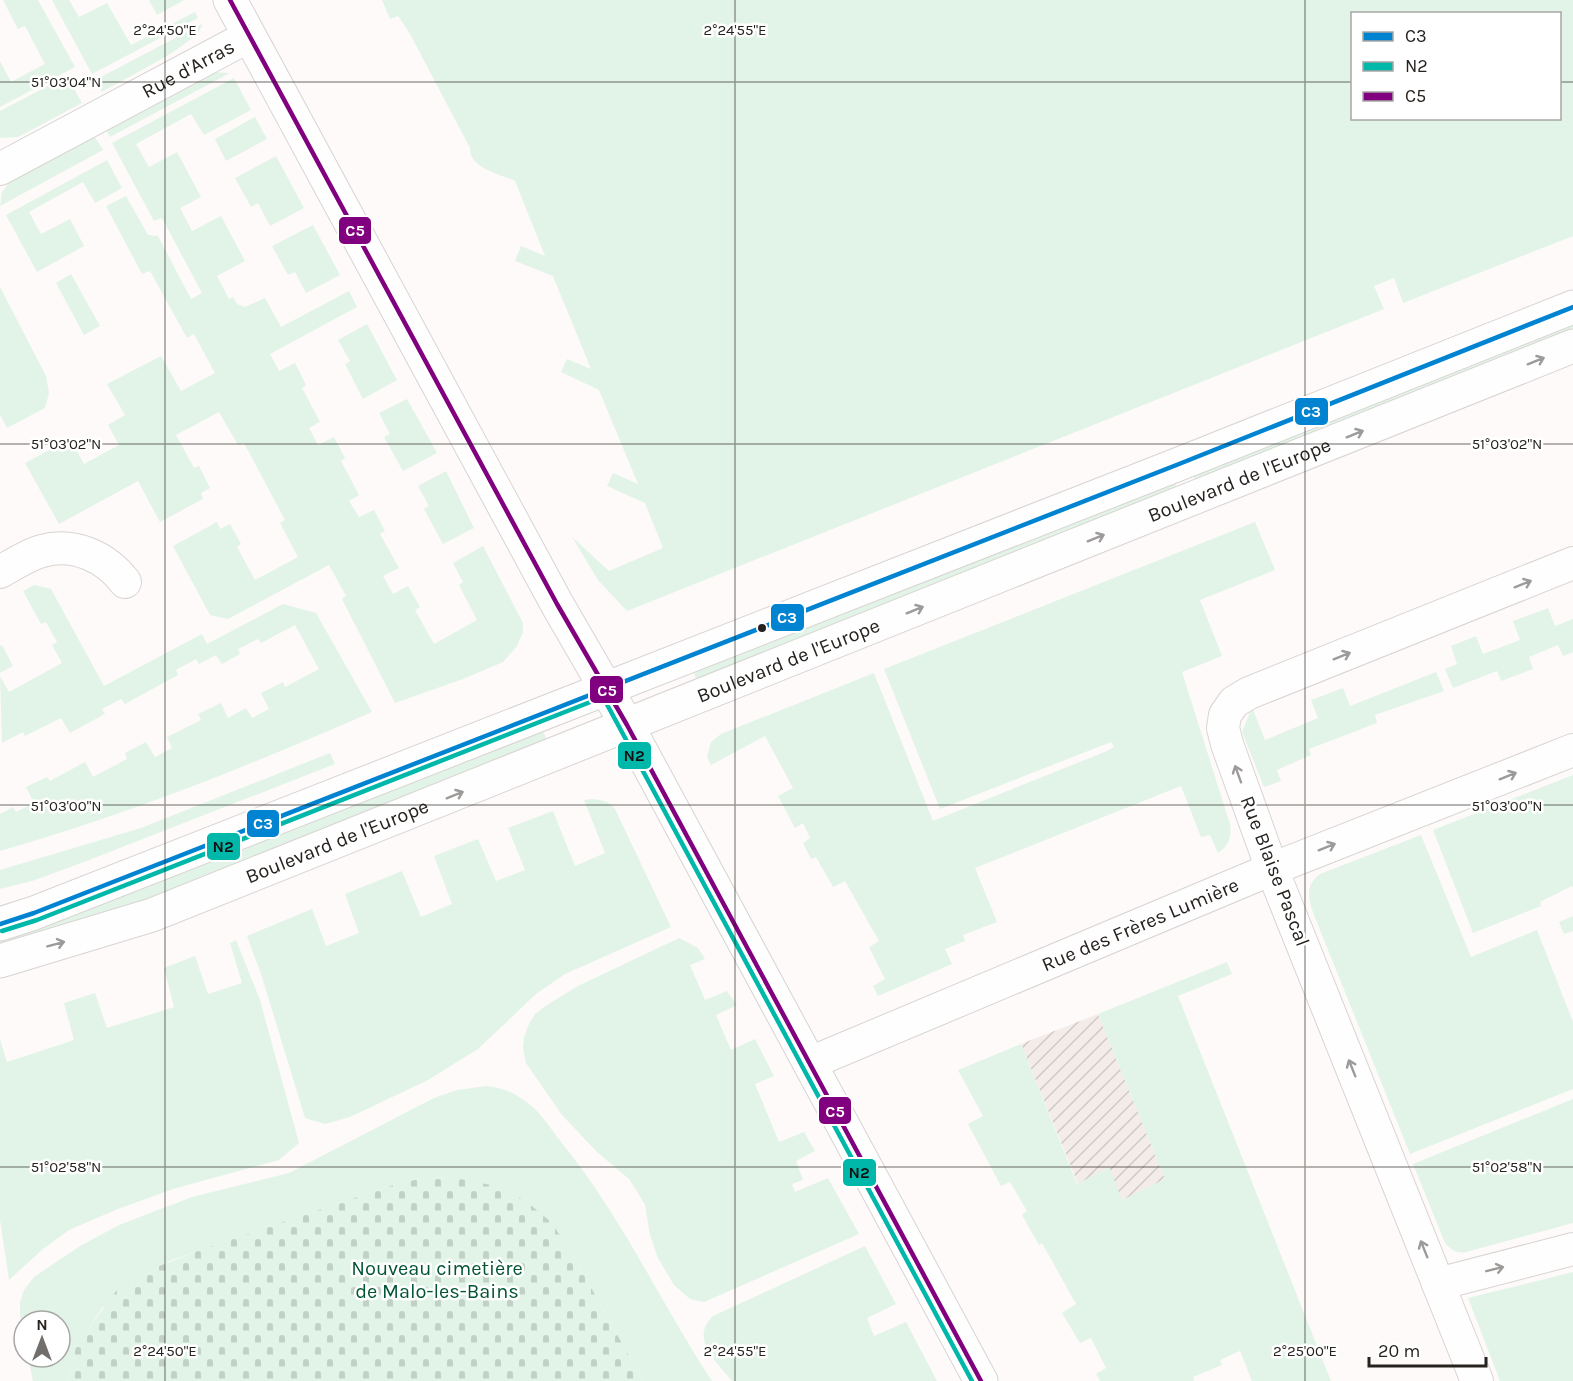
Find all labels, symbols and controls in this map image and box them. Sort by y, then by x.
legend [1351,12,1561,120]
text: 2°24'50"E [133,21,197,39]
text: 2°24'55"E [704,21,766,39]
text: C3 [1405,25,1427,47]
street label: Rue d'Arras [138,35,238,103]
text: N2 [1405,55,1428,77]
text: 51°03'04"N [31,73,101,91]
text: C5 [1405,85,1426,107]
line badge: C5 [338,216,372,245]
text: C5 [345,221,365,240]
one-way arrow [1526,355,1545,366]
line badge: C3 [1294,397,1329,426]
text: C3 [1301,402,1321,421]
one-way arrow [1346,428,1364,439]
street label: Boulevard de l'Europe [1144,433,1334,527]
text: 51°03'02"N [31,435,101,453]
text: 51°03'02"N [1472,435,1542,453]
one-way arrow [1087,532,1105,543]
one-way arrow [1513,578,1531,589]
line badge: C3 [770,603,805,632]
one-way arrow [905,604,924,615]
text: C3 [777,608,797,627]
street label: Boulevard de l'Europe [693,613,883,707]
unlabelled marker [756,622,768,634]
one-way arrow [1332,650,1350,661]
line badge: C5 [589,675,624,704]
text: C5 [597,681,617,700]
line badge: N2 [617,741,652,770]
text: N2 [623,746,645,765]
one-way arrow [1231,765,1242,784]
one-way arrow [1499,769,1517,780]
one-way arrow [445,789,463,800]
street label: Rue Blaise Pascal [1236,792,1314,950]
street label: Boulevard de l'Europe [242,794,432,888]
text: 51°03'00"N [31,797,101,815]
text: 51°03'00"N [1472,797,1542,815]
line badge: C3 [246,809,280,838]
text: C3 [253,814,273,833]
line badge: N2 [206,832,241,861]
text: N2 [212,837,234,856]
one-way arrow [1317,841,1336,852]
street label: Rue des Frères Lumière [1038,873,1242,976]
one-way arrow [46,938,65,950]
one-way arrow [1346,1059,1357,1077]
line badge: C5 [818,1096,852,1125]
text: C5 [825,1102,845,1121]
text: 51°02'58"N [31,1158,101,1176]
line badge: N2 [842,1158,877,1187]
text: 51°02'58"N [1472,1158,1542,1176]
text: N2 [848,1163,870,1182]
one-way arrow [1418,1240,1429,1258]
park label: Nouveau cimetière de Malo-les-Bains [351,1257,523,1303]
one-way arrow [1485,1263,1504,1275]
north arrow [12,1309,72,1369]
text: N [36,1315,48,1334]
scale bar [1369,1330,1486,1368]
text: 20 m [1378,1340,1420,1362]
text: 2°24'50"E [133,1342,197,1360]
text: 2°24'55"E [704,1342,766,1360]
text: 2°25'00"E [1273,1342,1337,1360]

